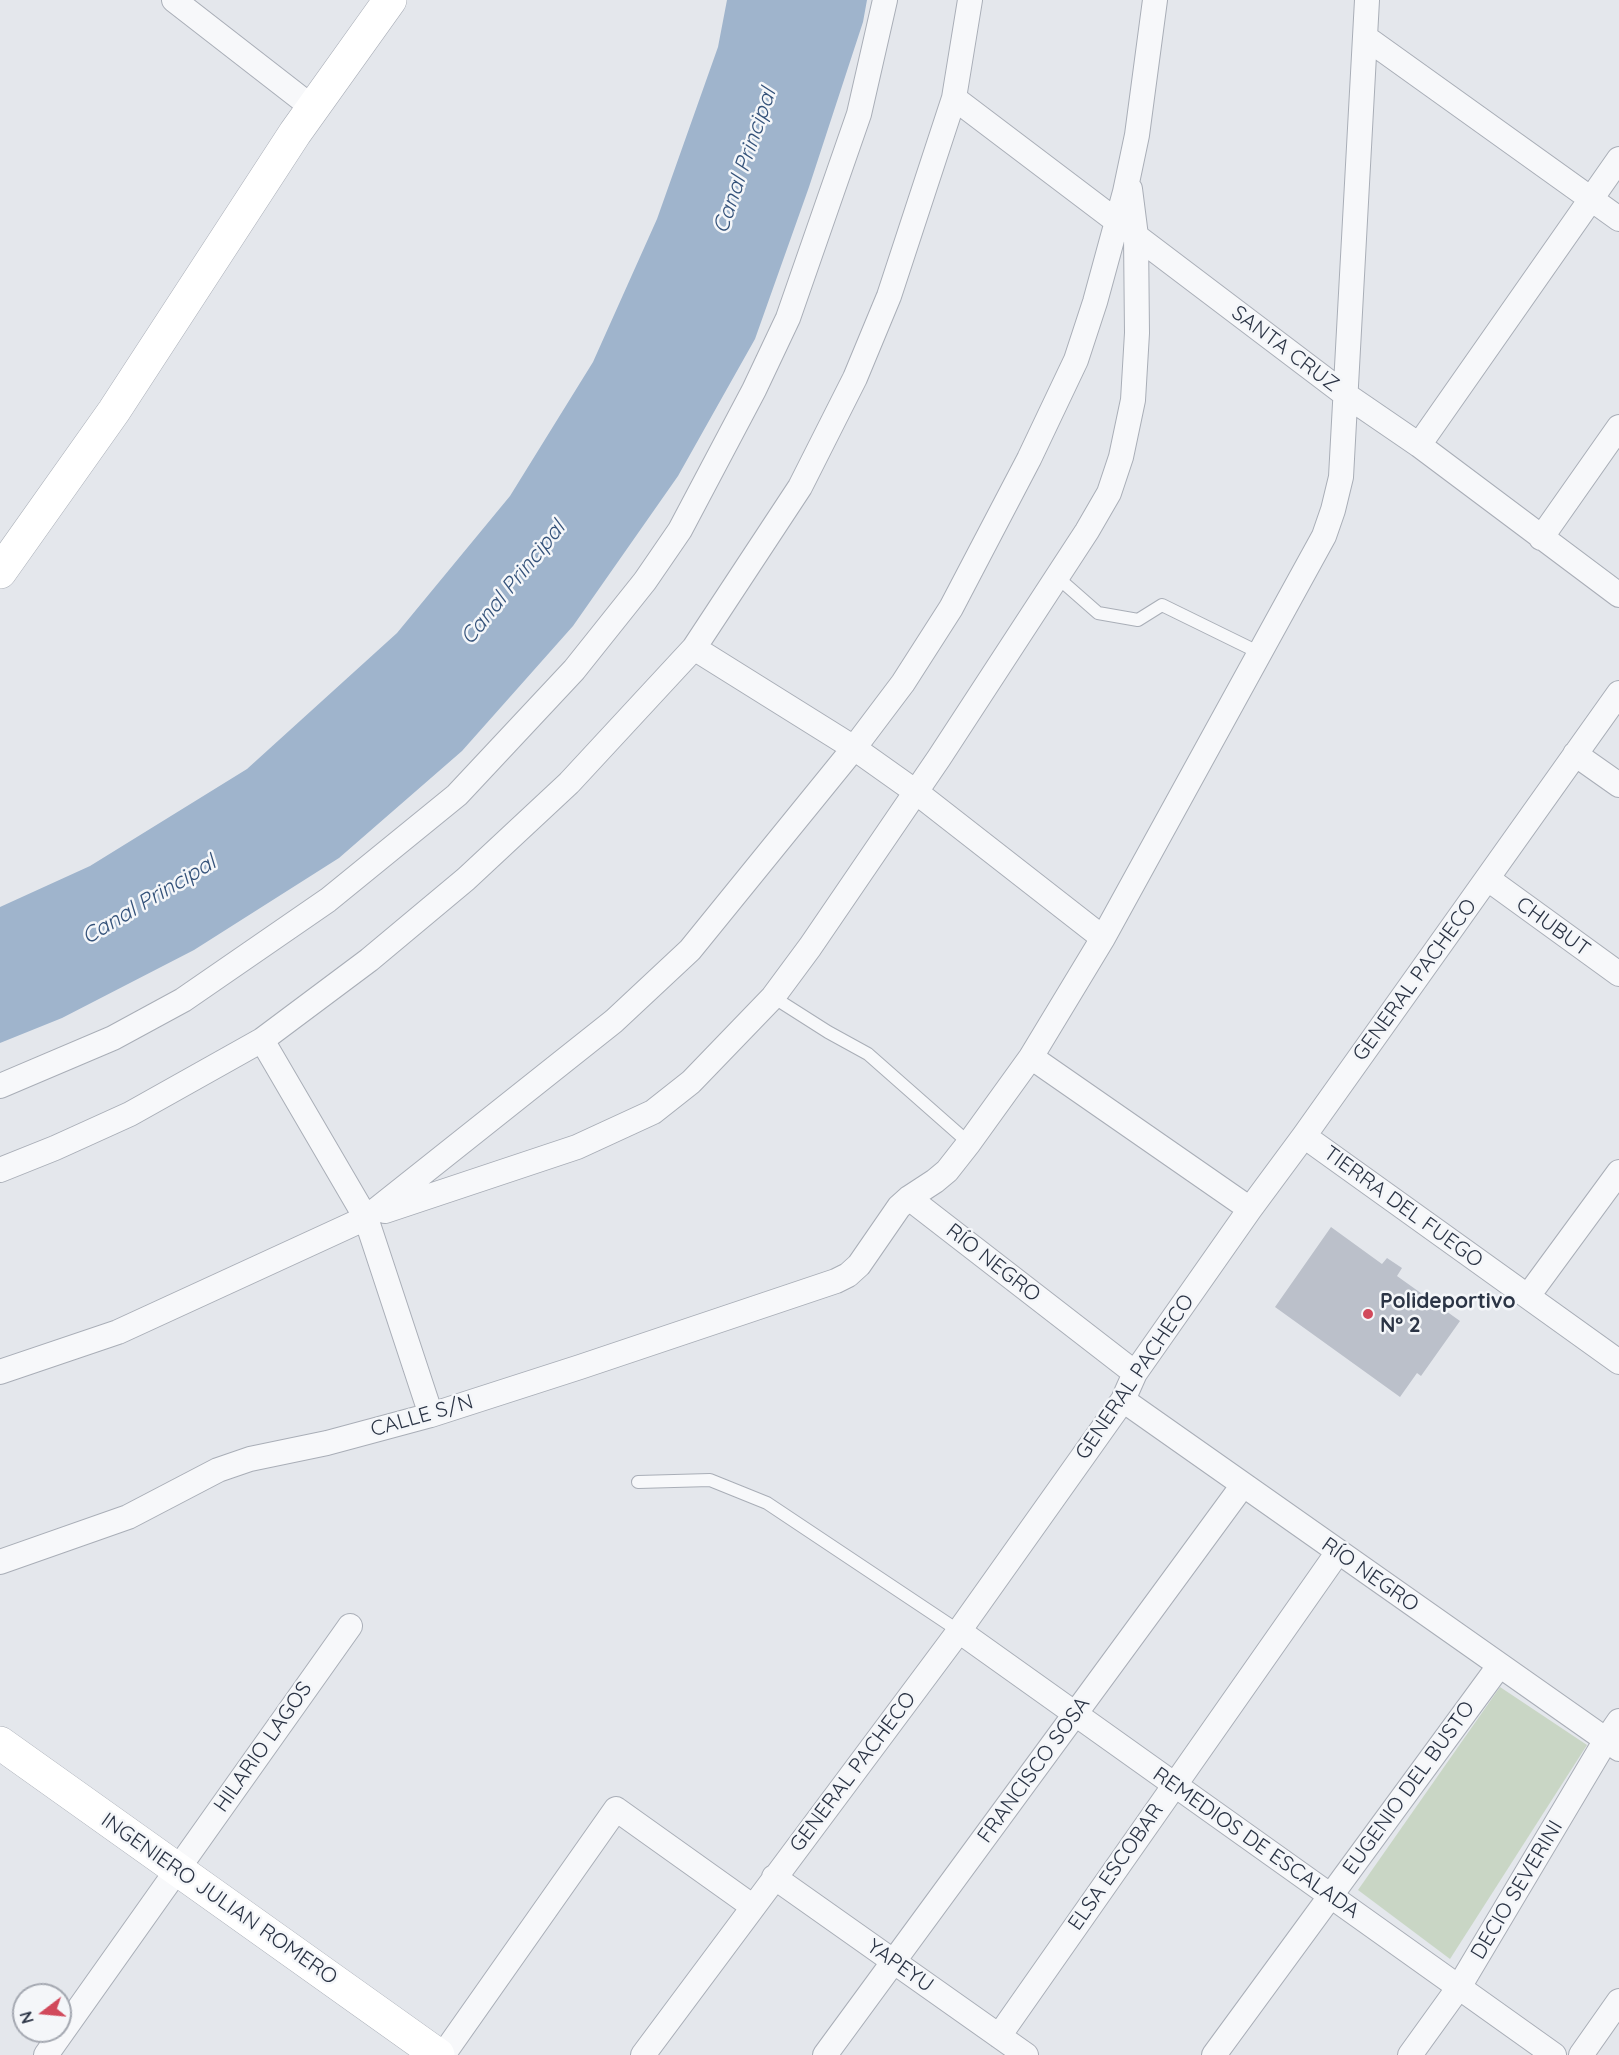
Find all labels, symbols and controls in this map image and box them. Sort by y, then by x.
water label: Canal Principal [708,85,782,237]
street label: SANTA CRUZ [1226,300,1344,398]
water label: Canal Principal [455,516,571,650]
water label: Canal Principal [77,850,221,950]
street label: CHUBUT [1511,892,1595,962]
street label: GENERAL PACHECO [1348,894,1482,1066]
street label: TIERRA DEL FUEGO [1318,1141,1488,1273]
street label: RÍO NEGRO [941,1218,1045,1308]
place label: Polideportivo Nº 2 [1380,1289,1516,1339]
street label: GENERAL PACHECO [1070,1290,1200,1464]
marker: Polideportivo Nº 2 [1361,1307,1375,1321]
street label: CALLE S/N [368,1389,476,1443]
street label: RÍO NEGRO [1317,1532,1423,1618]
street label: HILARIO LAGOS [209,1677,317,1817]
street label: GENERAL PACHECO [785,1687,921,1857]
street label: FRANCISCO SOSA [973,1692,1095,1848]
street label: EUGENIO DEL BUSTO [1338,1696,1480,1880]
street label: REMEDIOS DE ESCALADA [1148,1762,1364,1924]
street label: ELSA ESCOBAR [1063,1799,1169,1935]
street label: INGENIERO JULIAN ROMERO [96,1808,342,1990]
street label: DECIO SEVERINI [1466,1816,1568,1964]
street label: YAPEYU [862,1934,938,1998]
north arrow [12,1983,72,2043]
text: N [15,2009,38,2026]

